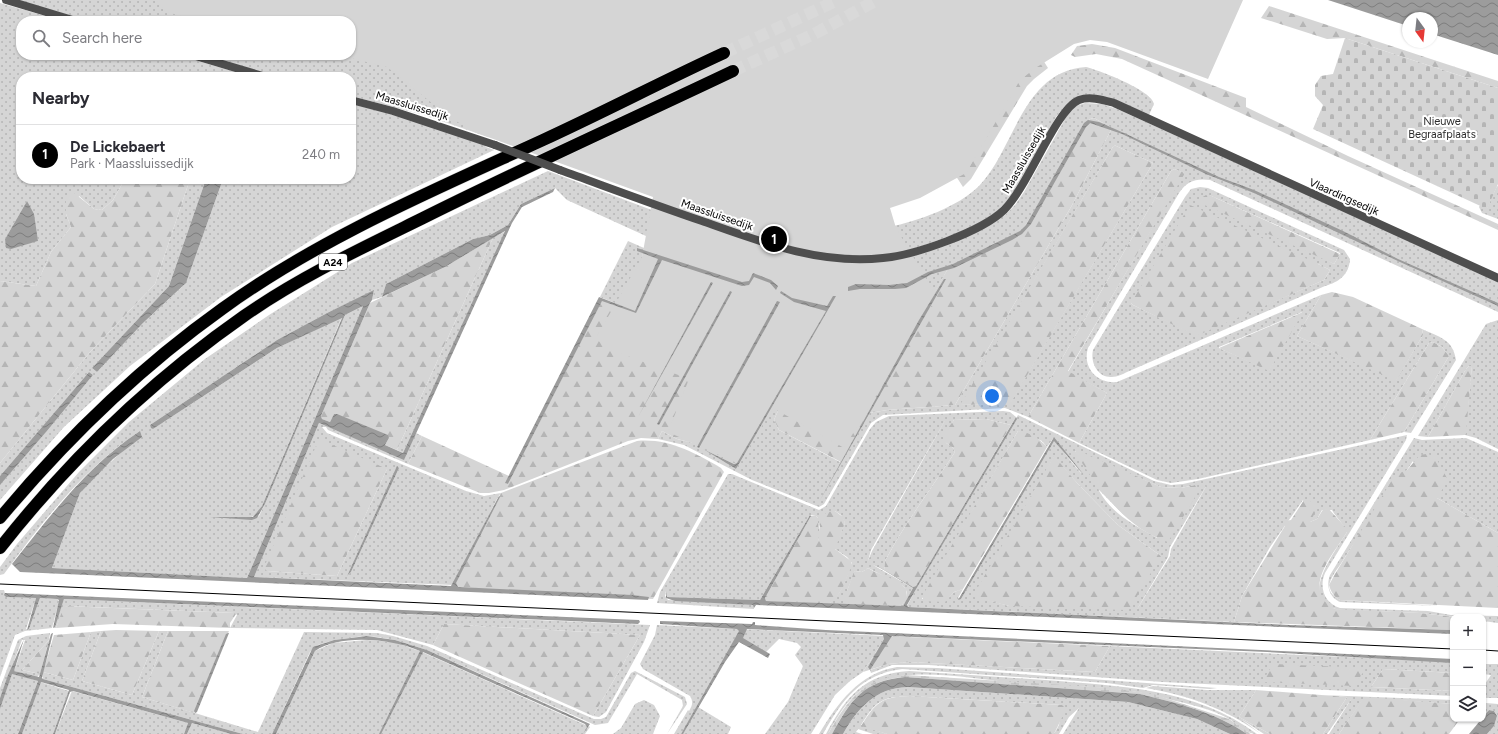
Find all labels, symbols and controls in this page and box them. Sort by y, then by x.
north arrow [1402,12,1438,48]
search box [16,16,356,60]
icon: search [30,27,52,49]
text: Search here [62,29,142,47]
text: Nearby [32,88,90,108]
street label: Maassluissedijk [374,89,451,123]
park label: Nieuwe Begraafplaats [1408,115,1476,141]
street label: Maassluissedijk [1000,124,1049,196]
text: De Lickebaert [70,138,166,156]
text: 1 [42,147,48,162]
text: 240 m [302,147,340,162]
text: Park · Maassluissedijk [70,156,194,171]
street label: Vlaardingsedijk [1307,176,1382,218]
street label: Maassluissedijk [679,197,755,234]
pin: 1 [761,224,787,254]
road number: A24 [319,254,347,270]
your location [982,386,1002,406]
map controls [1450,614,1486,722]
button: + [1450,614,1486,650]
button: − [1450,650,1486,686]
button: layers [1450,686,1486,722]

